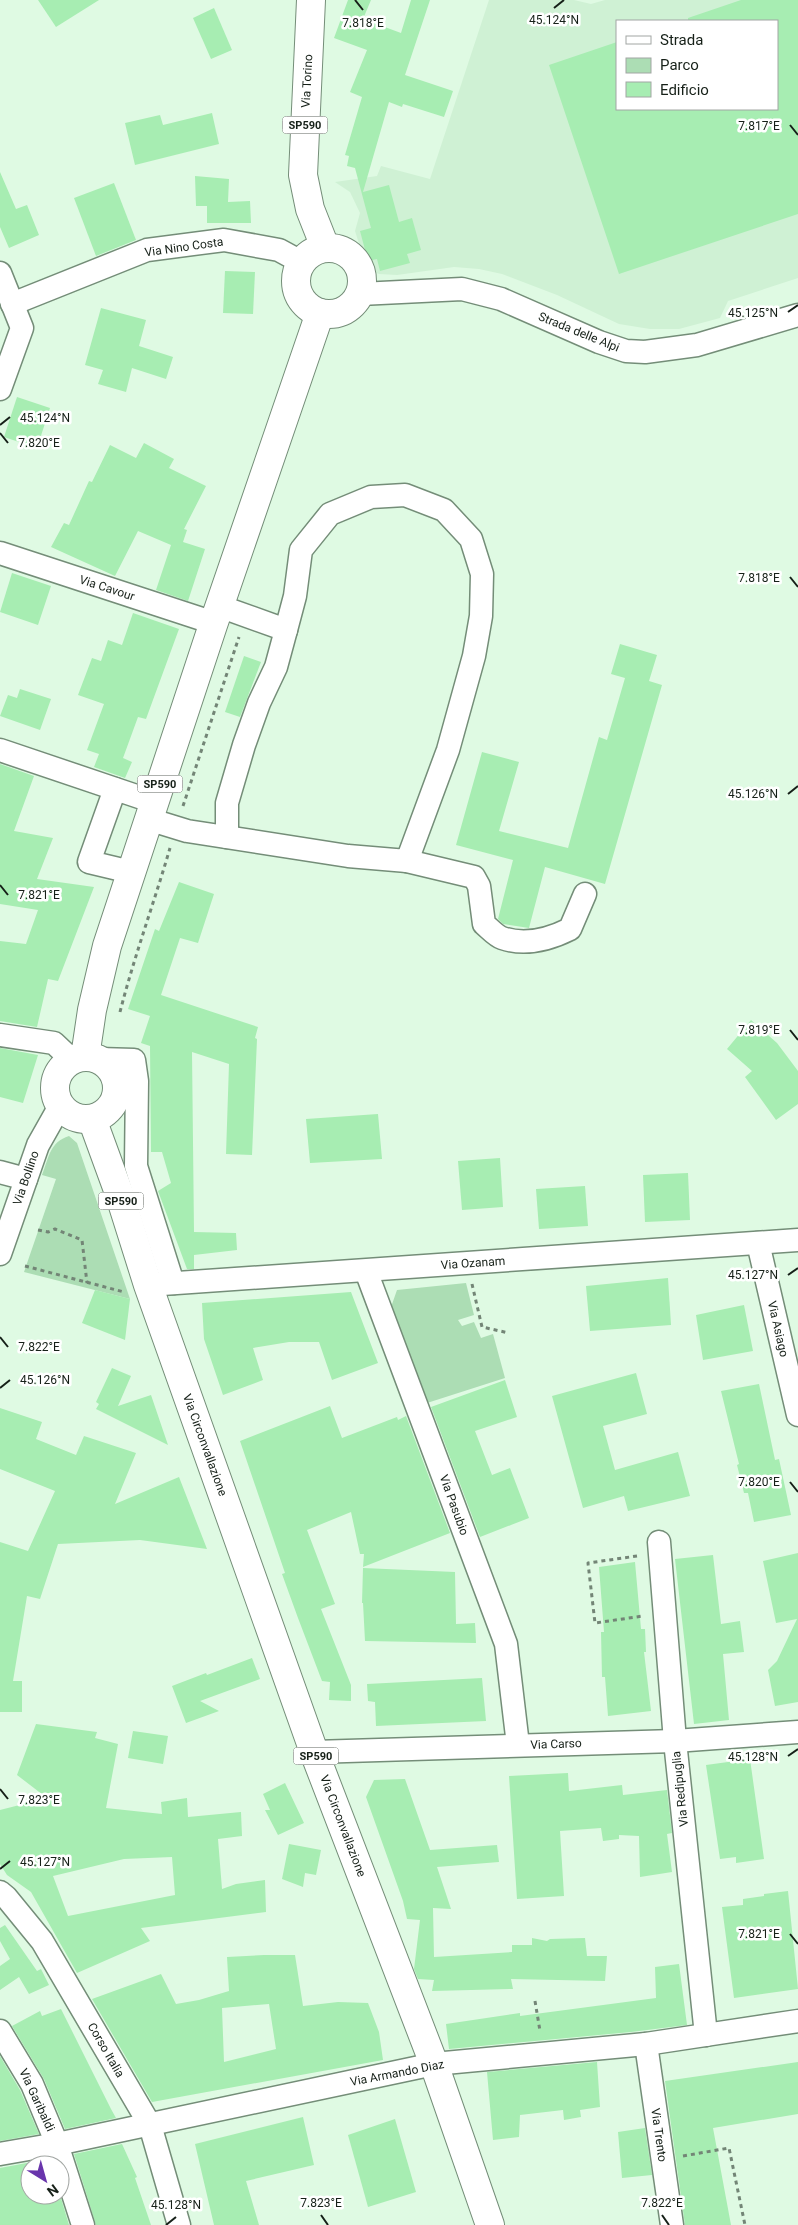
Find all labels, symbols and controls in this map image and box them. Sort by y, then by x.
text: 45.124°N [529,13,579,27]
text: 7.818°E [342,16,384,30]
legend [616,20,778,110]
text: Strada [660,31,703,49]
street label: Via Torino [299,54,315,108]
text: Parco [660,56,699,74]
text: Edificio [660,81,709,99]
road number: SP590 [282,116,328,134]
text: 7.817°E [738,119,780,133]
street label: Via Nino Costa [144,235,224,259]
text: 45.125°N [728,306,778,320]
street label: Strada delle Alpi [536,309,622,355]
text: 45.124°N [20,411,70,425]
text: 7.820°E [18,436,60,450]
text: 7.818°E [738,571,780,585]
street label: Via Cavour [77,572,137,604]
road number: SP590 [138,776,182,792]
text: 45.126°N [728,787,778,801]
text: 7.821°E [18,888,60,902]
text: 7.819°E [738,1023,780,1037]
street label: Via Bollino [10,1149,42,1207]
road number: SP590 [98,1192,144,1210]
street label: Via Ozanam [440,1254,506,1272]
text: 45.127°N [728,1268,778,1282]
street label: Via Asiago [765,1300,791,1359]
text: 7.822°E [18,1340,60,1354]
text: 45.126°N [20,1373,70,1387]
street label: Via Circonvallazione [180,1392,230,1498]
street label: Via Pasubio [437,1473,471,1537]
text: 7.820°E [738,1475,780,1489]
street label: Via Carso [530,1736,582,1752]
road number: SP590 [294,1748,338,1764]
street label: Via Redipuglia [669,1750,691,1828]
text: 45.128°N [728,1750,778,1764]
street label: Via Circonvallazione [317,1773,369,1879]
text: 7.823°E [18,1793,60,1807]
text: 45.127°N [20,1855,70,1869]
text: 7.821°E [738,1927,780,1941]
street label: Corso Italia [85,2020,127,2080]
street label: Via Armando Diaz [349,2057,445,2089]
street label: Via Garibaldi [16,2066,58,2134]
street label: Via Trento [648,2107,670,2163]
north arrow [20,2155,70,2205]
text: N [44,2181,62,2200]
text: 7.823°E [300,2196,342,2210]
text: 7.822°E [641,2196,683,2210]
text: 45.128°N [151,2198,201,2212]

